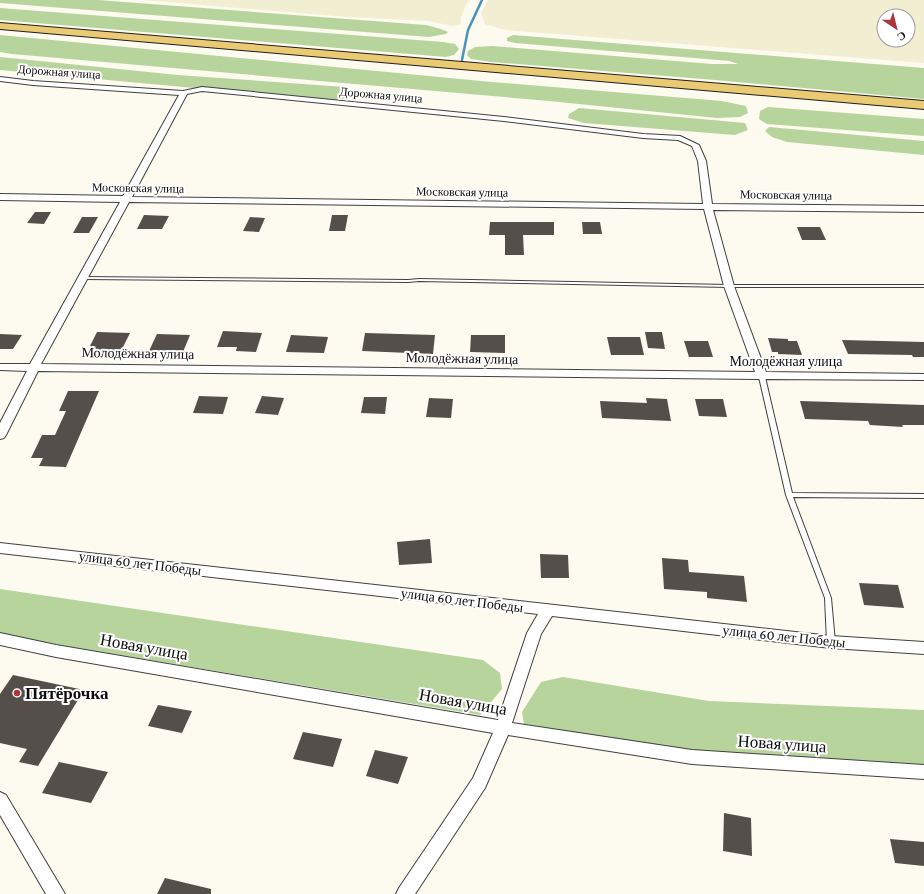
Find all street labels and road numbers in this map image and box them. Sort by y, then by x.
street label: Дорожная улица [17,62,102,82]
street label: Дорожная улица [339,84,424,106]
street label: Московская улица [92,180,185,196]
street label: Московская улица [416,184,509,200]
street label: Московская улица [740,187,833,203]
street label: Молодёжная улица [81,344,195,362]
street label: Молодёжная улица [405,349,519,367]
street label: Молодёжная улица [730,353,843,369]
street label: улица 60 лет Победы [78,548,203,579]
street label: улица 60 лет Победы [400,585,525,616]
street label: улица 60 лет Победы [722,622,847,650]
street label: Новая улица [98,630,190,664]
street label: Новая улица [417,685,509,719]
street label: Новая улица [737,731,828,757]

